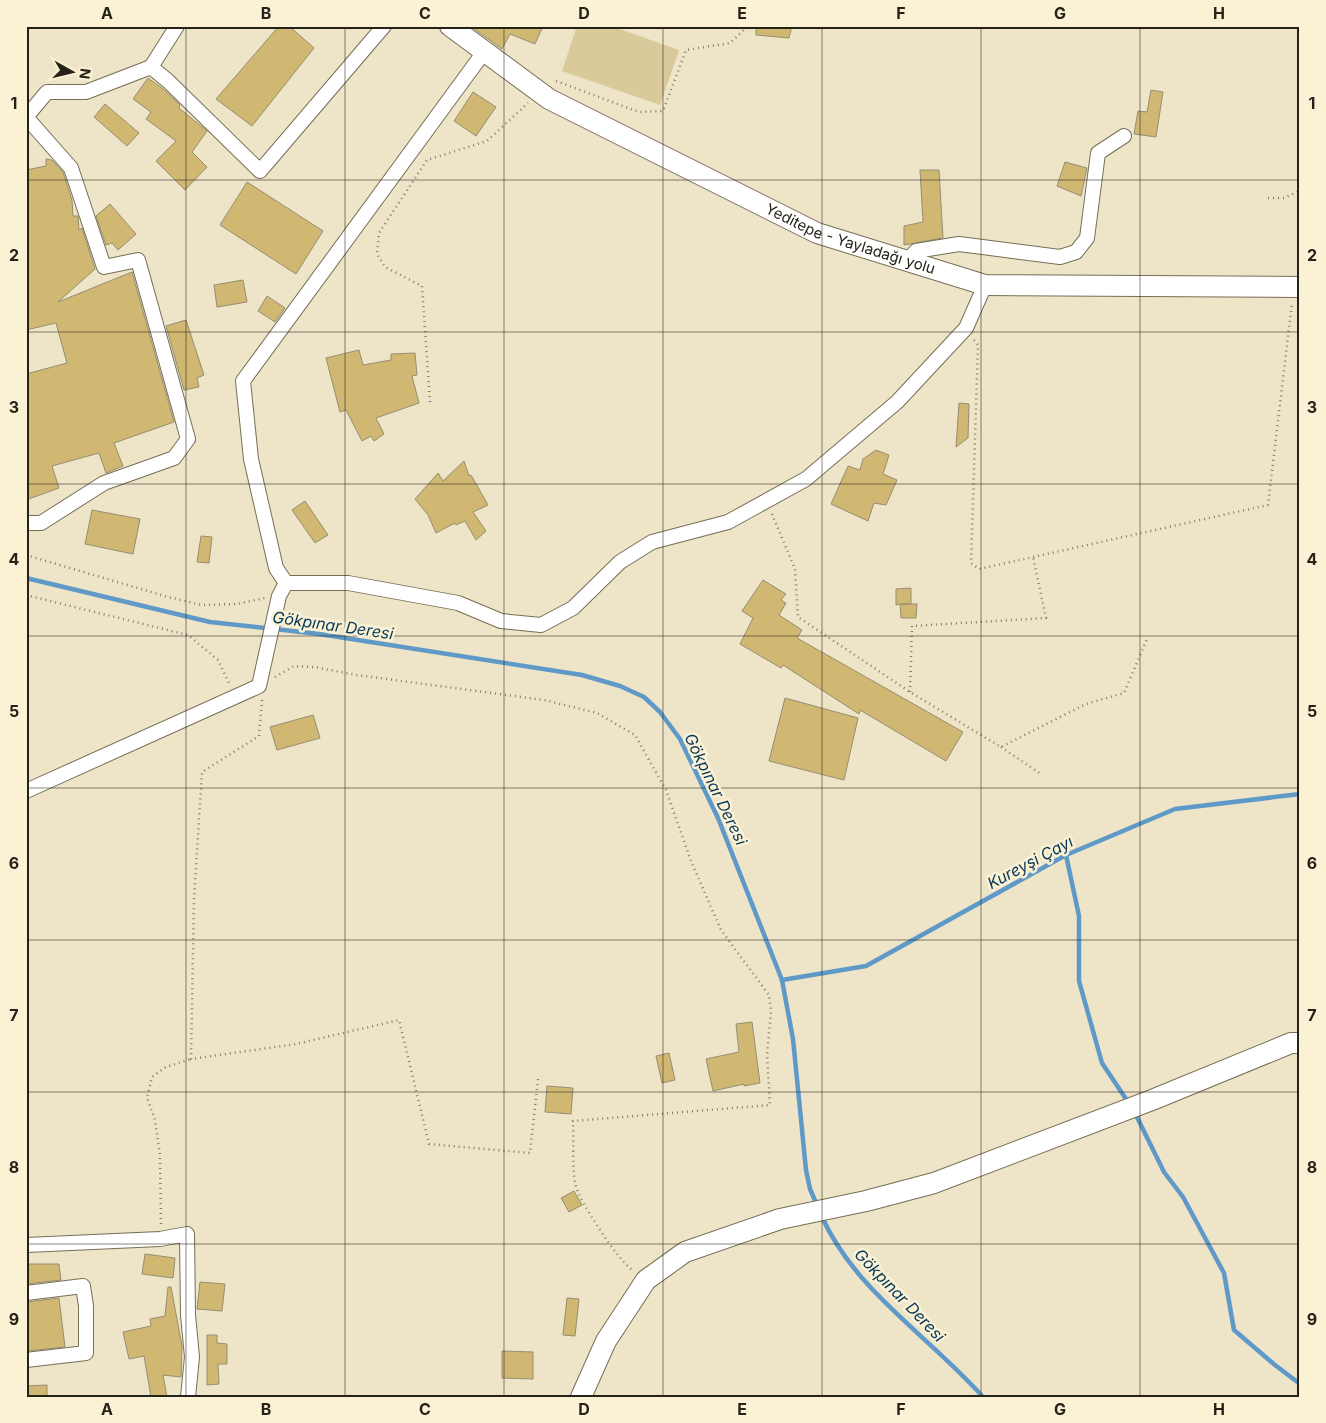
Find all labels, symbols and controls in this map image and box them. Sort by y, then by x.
text: A [101,3,113,23]
text: B [261,3,271,23]
text: C [419,3,431,23]
text: D [578,3,590,23]
text: E [737,3,747,23]
text: F [896,3,906,23]
text: G [1054,3,1066,23]
text: H [1213,3,1225,23]
north arrow [48,48,98,98]
text: N [76,67,95,80]
text: 1 [11,93,17,113]
text: 1 [1309,93,1315,113]
street label: Yeditepe - Yayladağı yolu [762,199,938,278]
text: 2 [9,245,19,265]
text: 2 [1307,245,1317,265]
text: 3 [9,397,19,417]
text: 3 [1307,397,1317,417]
text: 4 [9,549,20,569]
text: 4 [1307,549,1318,569]
water label: Gökpınar Deresi [271,607,396,644]
text: 5 [9,701,19,721]
text: 5 [1307,701,1317,721]
water label: Gökpınar Deresi [680,730,752,849]
water label: Kureyşi Çayı [984,831,1076,893]
text: 6 [9,853,19,873]
text: 6 [1307,853,1317,873]
text: 7 [9,1005,19,1025]
text: 7 [1307,1005,1317,1025]
text: 8 [9,1157,19,1177]
text: 8 [1307,1157,1317,1177]
water label: Gökpınar Deresi [850,1244,950,1347]
text: 9 [9,1309,19,1329]
text: 9 [1307,1309,1317,1329]
text: A [101,1399,113,1419]
text: B [261,1399,271,1419]
text: C [419,1399,431,1419]
text: D [578,1399,590,1419]
text: E [737,1399,747,1419]
text: F [896,1399,906,1419]
text: G [1054,1399,1066,1419]
text: H [1213,1399,1225,1419]

